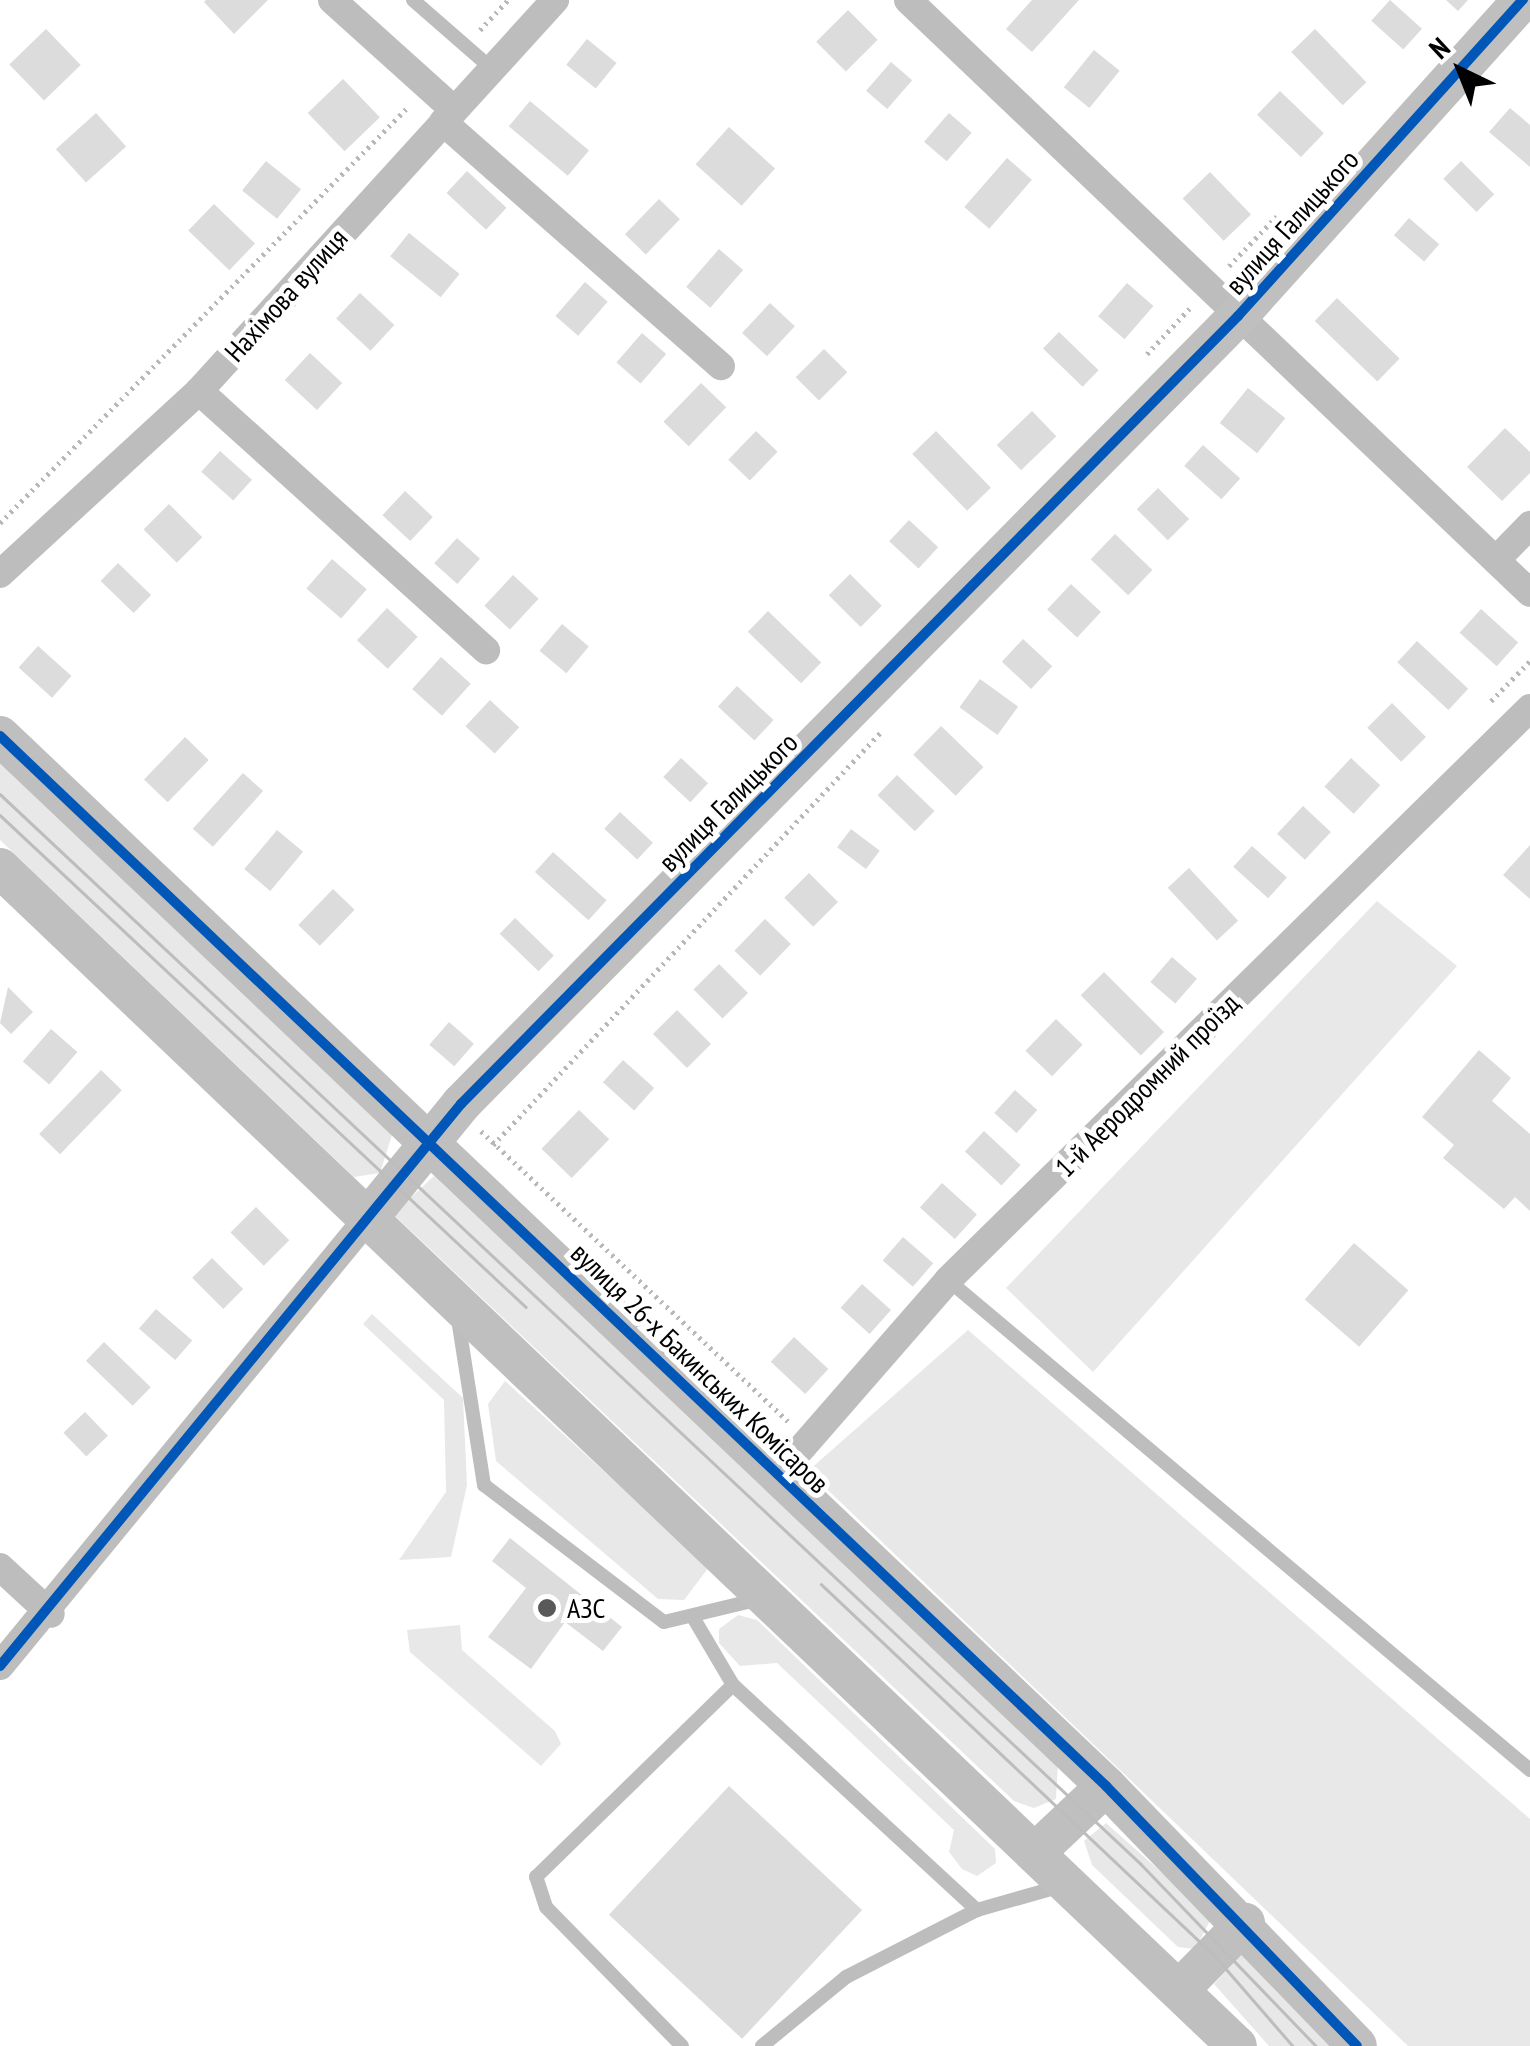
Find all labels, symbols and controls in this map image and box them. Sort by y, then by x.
north arrow [1410,20,1510,120]
text: N [1421,29,1457,66]
street label: вулиця Галицького [1219,143,1365,301]
street label: Нахімова вулиця [218,222,354,368]
street label: вулиця Галицького [652,726,804,878]
street label: 1-й Аеродромний проїзд [1048,986,1246,1184]
street label: вулиця 26-х Бакинських Комісаров [564,1236,836,1500]
place label: АЗС [567,1591,605,1625]
marker: АЗС [536,1597,558,1619]

